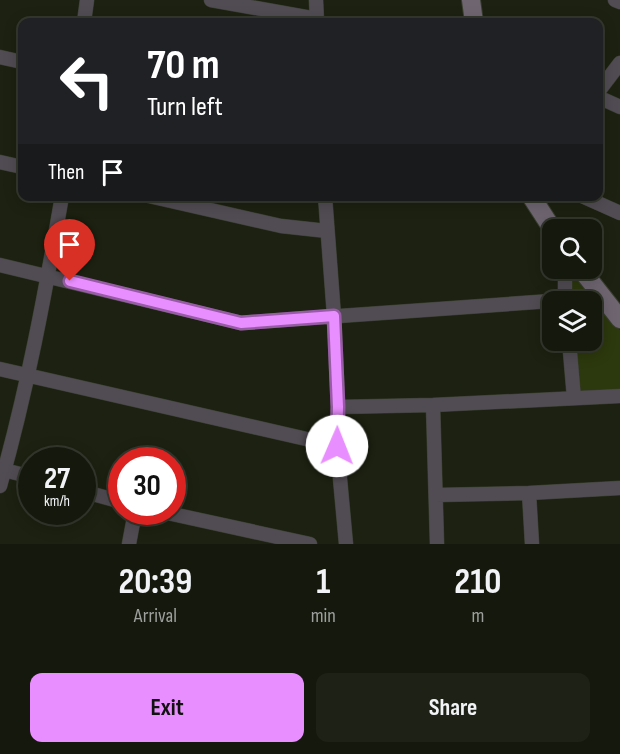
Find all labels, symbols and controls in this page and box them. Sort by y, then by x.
text: 70 m [147,40,220,91]
icon: left [48,42,126,120]
text: Turn left [147,91,223,123]
icon: arrive [96,156,129,189]
text: Then [48,159,84,186]
pin [44,219,95,281]
map controls [542,219,602,351]
button: search [542,219,602,279]
icon: arrive [53,228,86,261]
button: layers [542,291,602,351]
position arrow [305,414,369,478]
speed limit sign: 30 [108,447,186,525]
text: 27 [44,461,70,497]
text: km/h [44,492,70,511]
text: 20:39 [119,561,192,604]
text: 1 [316,561,330,604]
text: 210 [454,561,501,604]
text: Arrival [134,604,177,628]
text: min [311,604,336,628]
text: m [471,604,484,628]
button: Exit [30,673,304,742]
button: Share [316,673,590,742]

